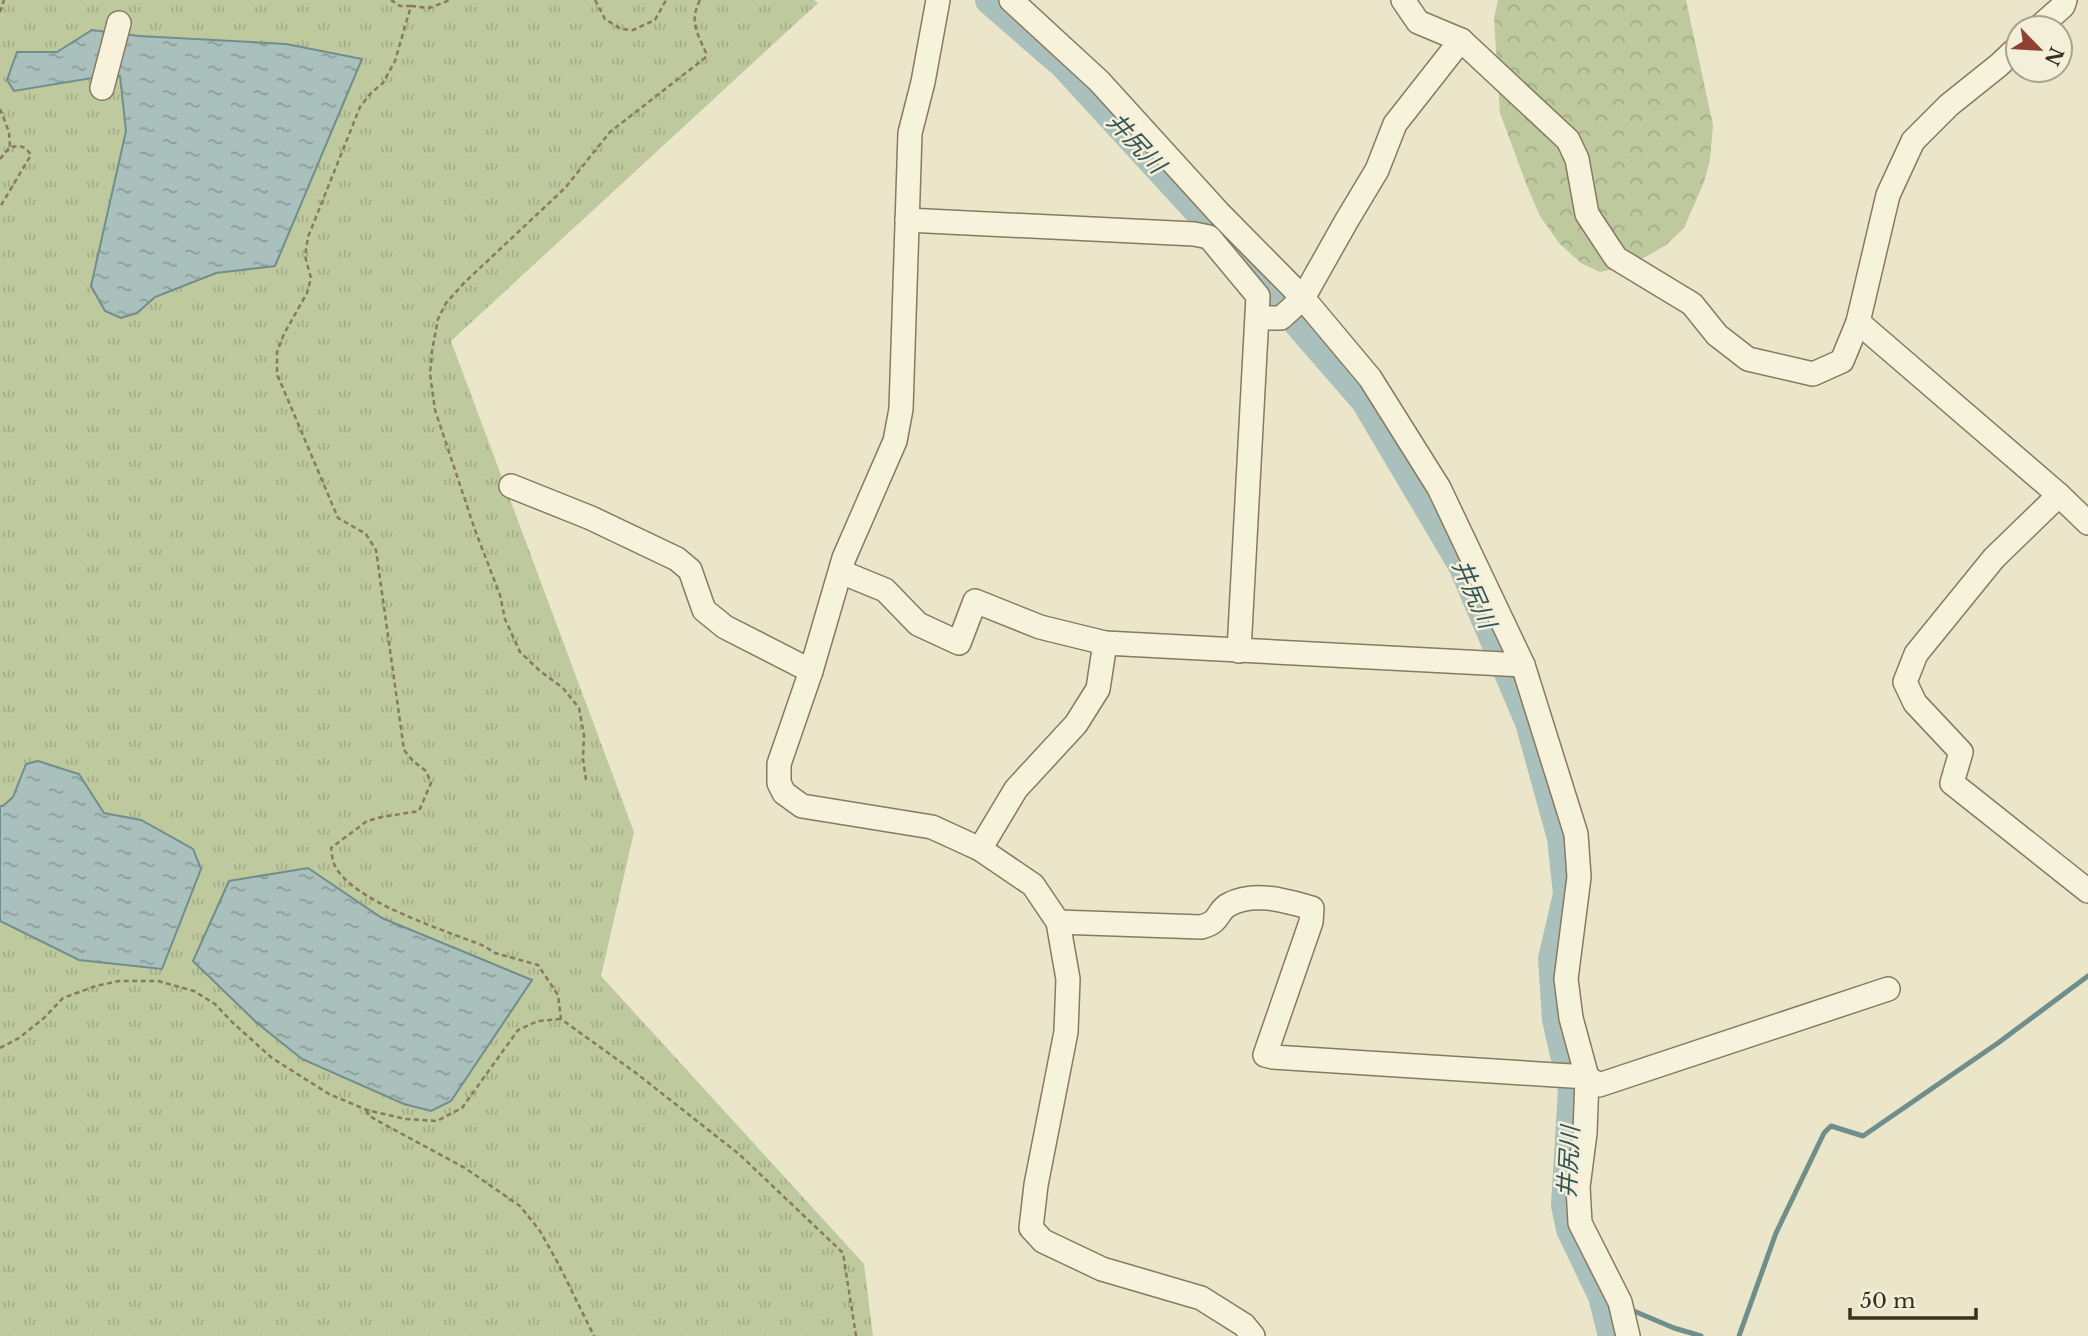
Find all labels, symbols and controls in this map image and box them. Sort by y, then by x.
north arrow [2004,14,2074,84]
text: N [2040,43,2068,69]
water label: 井尻川 [1101,106,1174,181]
water label: 井尻川 [1447,555,1504,635]
water label: 井尻川 [1552,1122,1585,1199]
scale bar [1850,1276,1976,1320]
text: 50 m [1860,1288,1916,1314]

